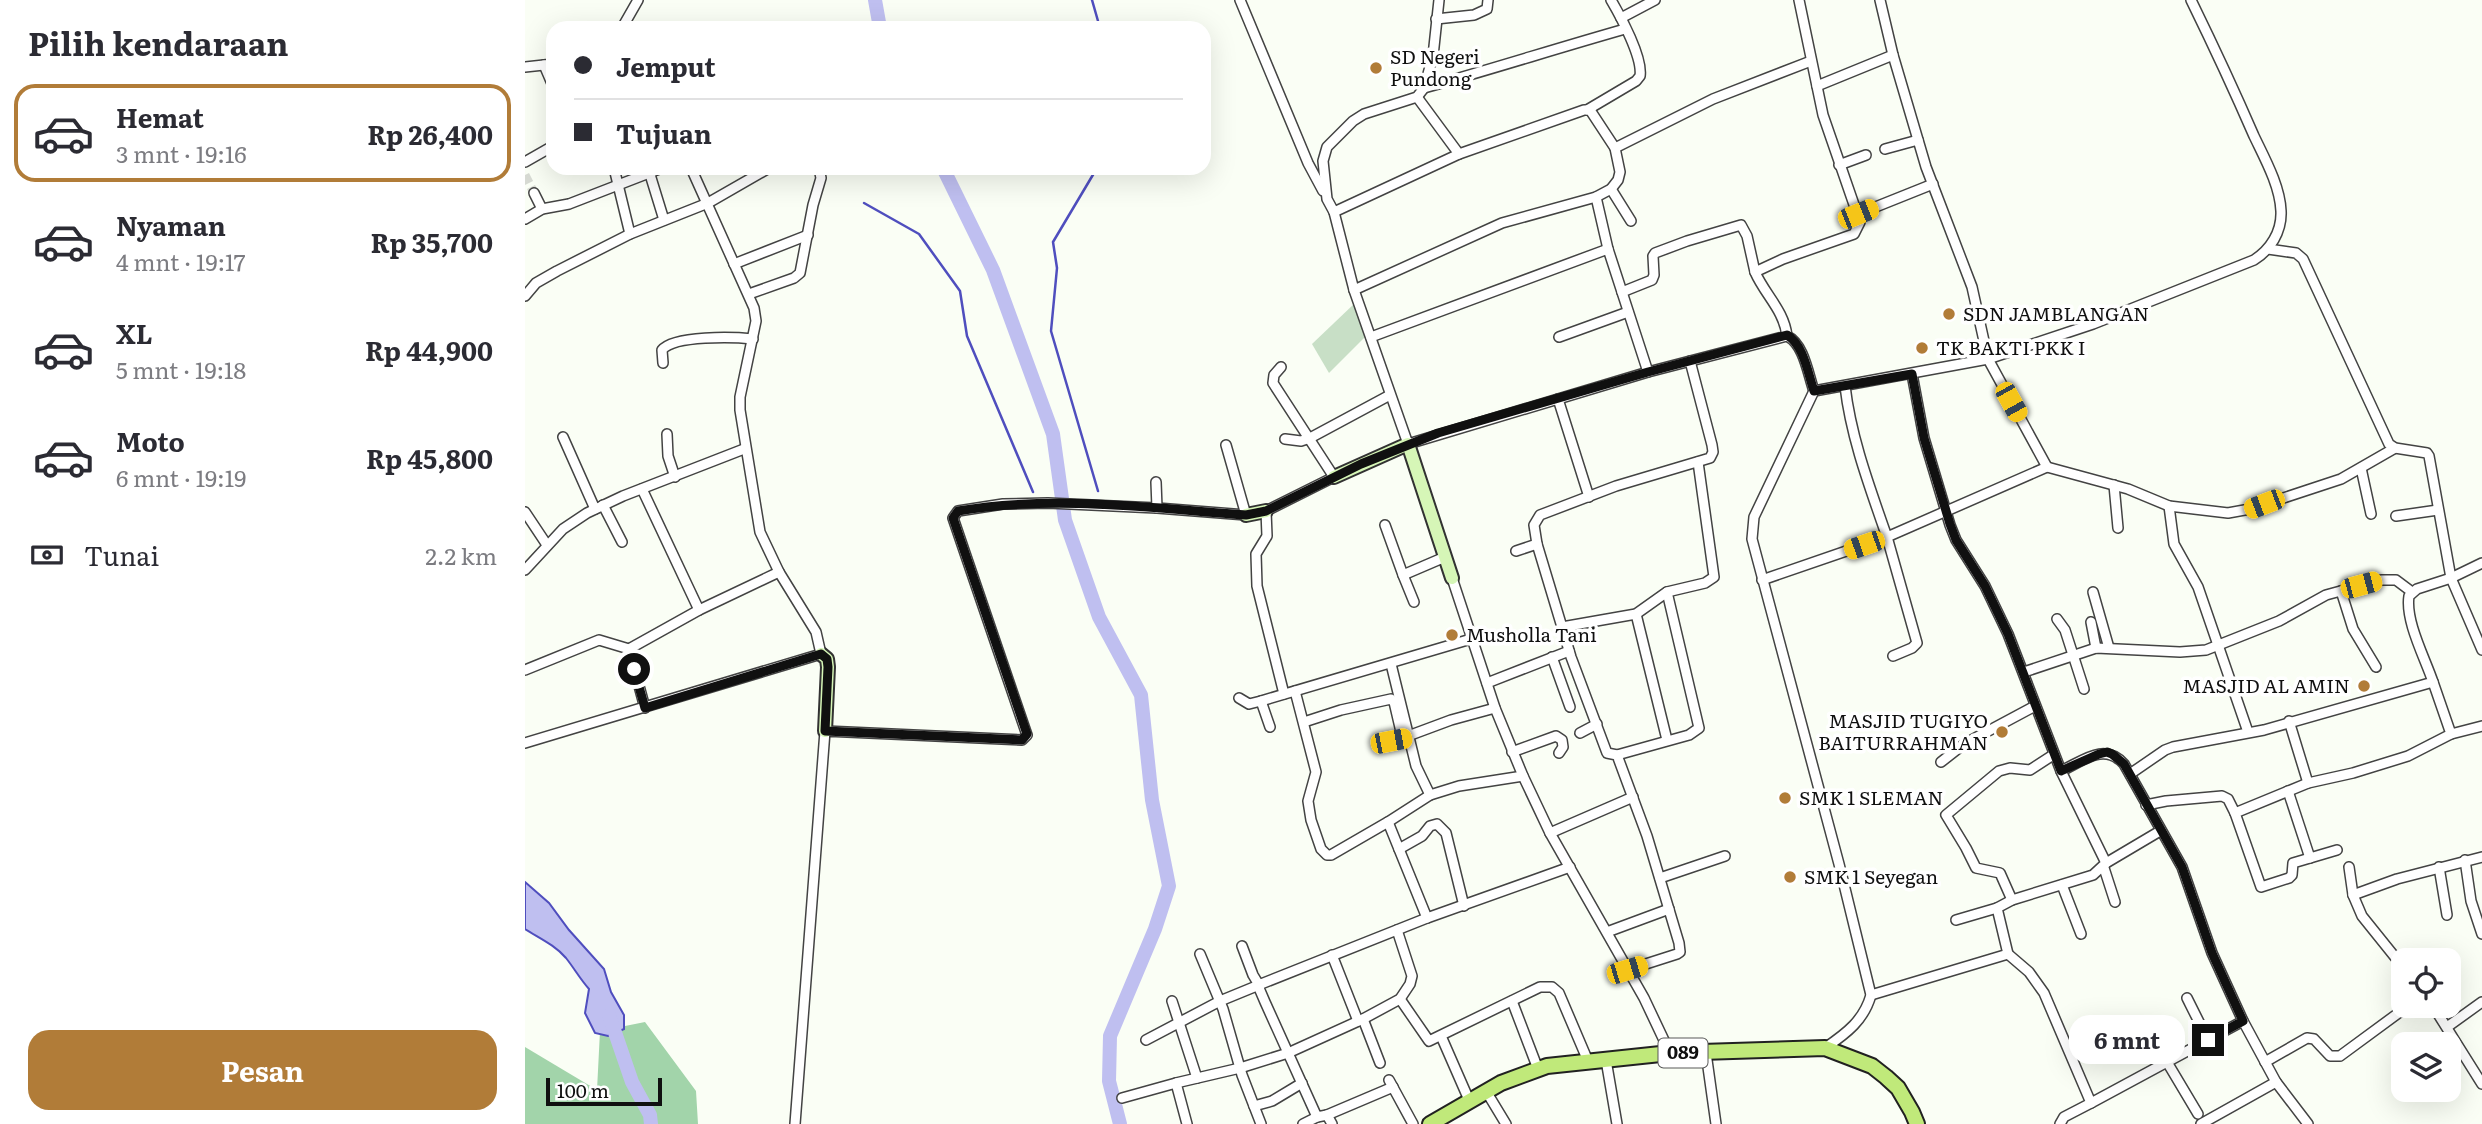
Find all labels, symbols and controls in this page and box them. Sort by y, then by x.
text: Pilih kendaraan [28,18,288,66]
place label: SD Negeri Pundong [1390,42,1480,92]
text: Jemput [616,46,716,85]
marker: SD Negeri Pundong [1368,60,1384,76]
text: Hemat [116,97,204,136]
icon: car [32,102,95,165]
text: Tujuan [616,113,712,152]
text: Rp 26,400 [367,114,493,153]
text: 3 mnt · 19:16 [116,136,247,170]
car [1835,196,1882,232]
text: Nyaman [116,205,226,244]
icon: car [32,210,95,273]
text: Rp 35,700 [371,222,493,261]
text: 4 mnt · 19:17 [116,244,245,278]
place label: SDN JAMBLANGAN [1963,299,2149,327]
marker: SDN JAMBLANGAN [1941,306,1957,322]
text: XL [116,313,153,352]
icon: car [32,318,95,381]
text: Rp 44,900 [365,330,493,369]
place label: TK BAKTI PKK I [1936,333,2085,361]
marker: TK BAKTI PKK I [1914,340,1930,356]
text: 5 mnt · 19:18 [116,352,246,386]
car [1992,379,2031,425]
text: Moto [116,421,185,460]
icon: car [32,426,95,489]
text: Rp 45,800 [366,438,493,477]
text: 6 mnt · 19:19 [116,460,246,494]
car [2241,487,2288,521]
car [1841,528,1888,562]
text: Tunai [84,535,159,574]
icon: cash [28,536,66,574]
text: 2.2 km [425,538,497,572]
car [2338,569,2385,601]
place label: Musholla Tani [1466,620,1596,648]
marker: Musholla Tani [1444,627,1460,643]
route start [618,653,650,685]
place label: MASJID AL AMIN [2182,671,2350,699]
marker: MASJID AL AMIN [2356,678,2372,694]
place label: MASJID TUGIYO BAITURRAHMAN [1818,706,1988,756]
marker: MASJID TUGIYO BAITURRAHMAN [1994,724,2010,740]
car [1369,727,1414,755]
place label: SMK 1 SLEMAN [1799,783,1943,811]
marker: SMK 1 SLEMAN [1777,790,1793,806]
place label: SMK 1 Seyegan [1804,862,1938,890]
marker: SMK 1 Seyegan [1782,869,1798,885]
map controls [2391,948,2461,1102]
button: locate [2391,948,2461,1018]
car [1604,954,1651,986]
callout: 6 mnt [2068,1016,2183,1064]
text: 6 mnt [2094,1022,2160,1056]
route end [2192,1024,2224,1056]
button: Pesan [28,1030,497,1110]
button: layers [2391,1032,2461,1102]
road number: 089 [1659,1038,1707,1068]
scale bar [546,1075,661,1107]
text: 100 m [557,1076,609,1104]

